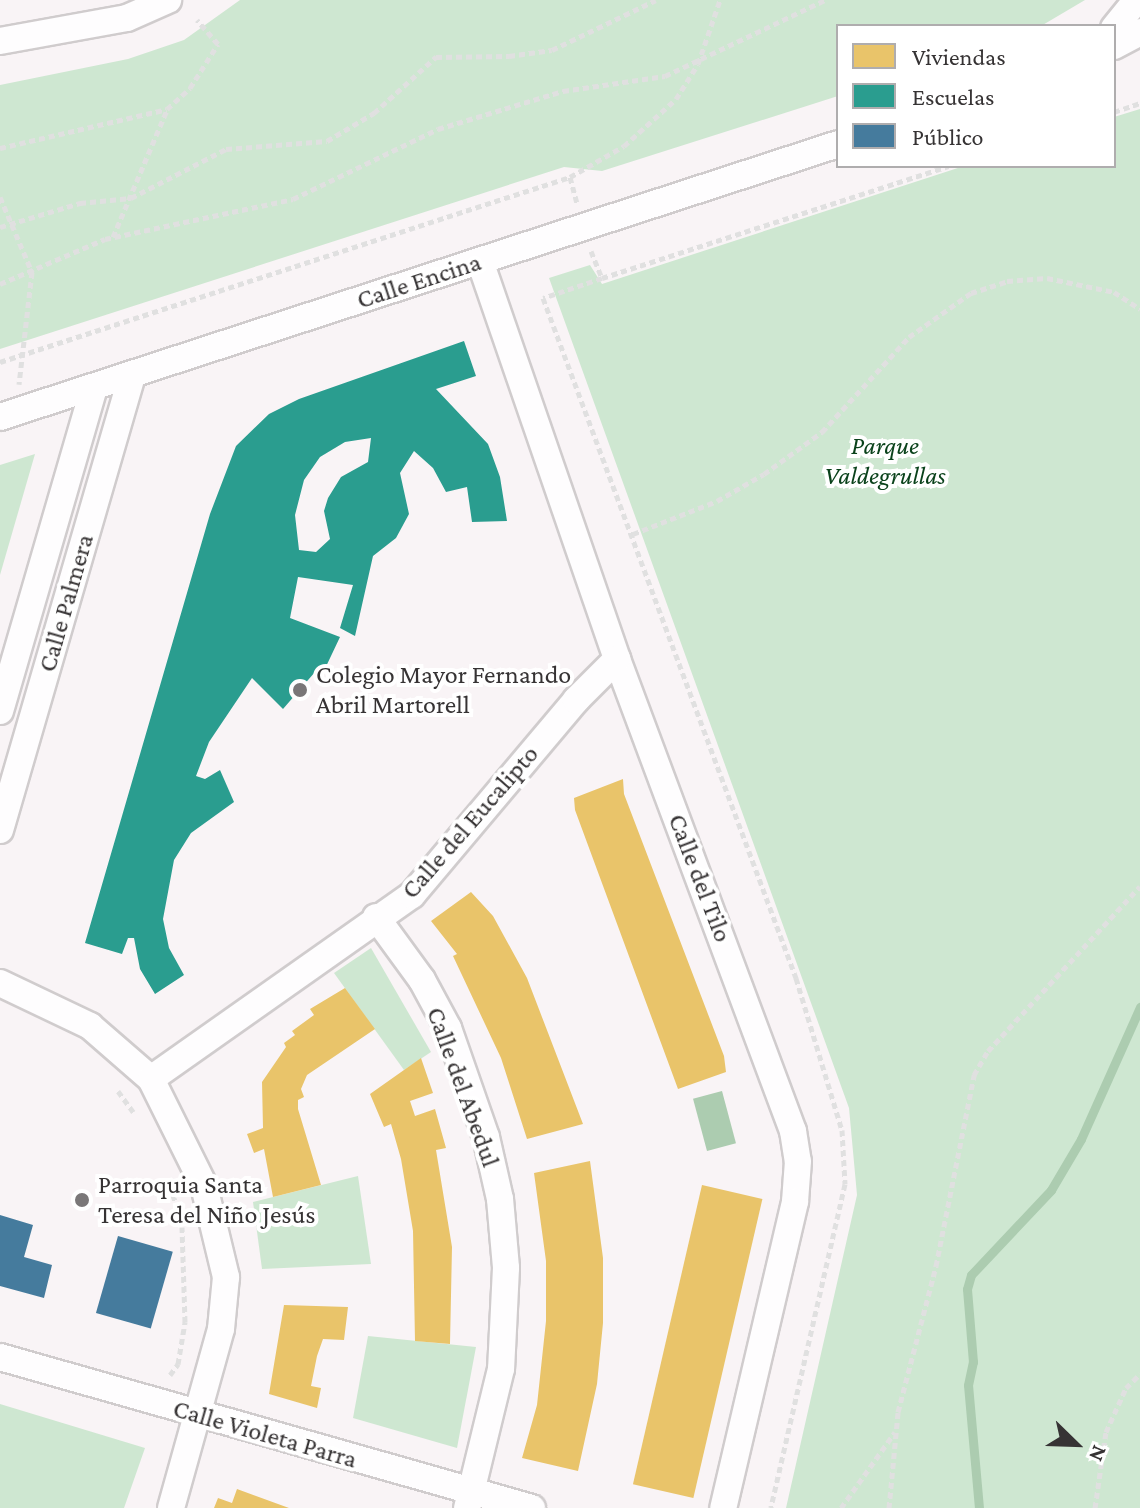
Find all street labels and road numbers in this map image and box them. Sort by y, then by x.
street label: Calle Encina [353,246,485,316]
street label: Calle Palmera [31,531,101,675]
street label: Calle del Eucalipto [395,739,545,905]
street label: Calle del Tilo [661,810,739,946]
street label: Calle del Abedul [420,1003,506,1171]
street label: Calle Violeta Parra [170,1393,360,1475]

